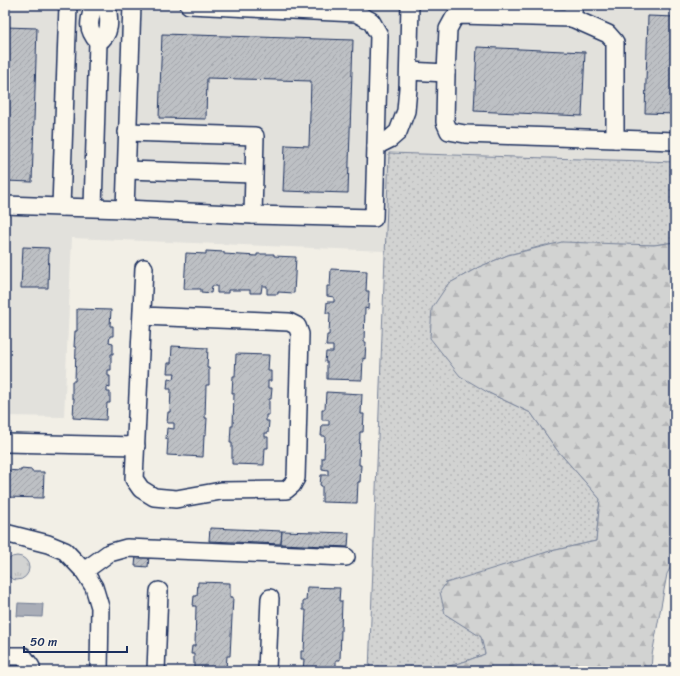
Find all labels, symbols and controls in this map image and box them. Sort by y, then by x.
scale bar [24,628,127,654]
text: 50 m [30,631,57,653]

